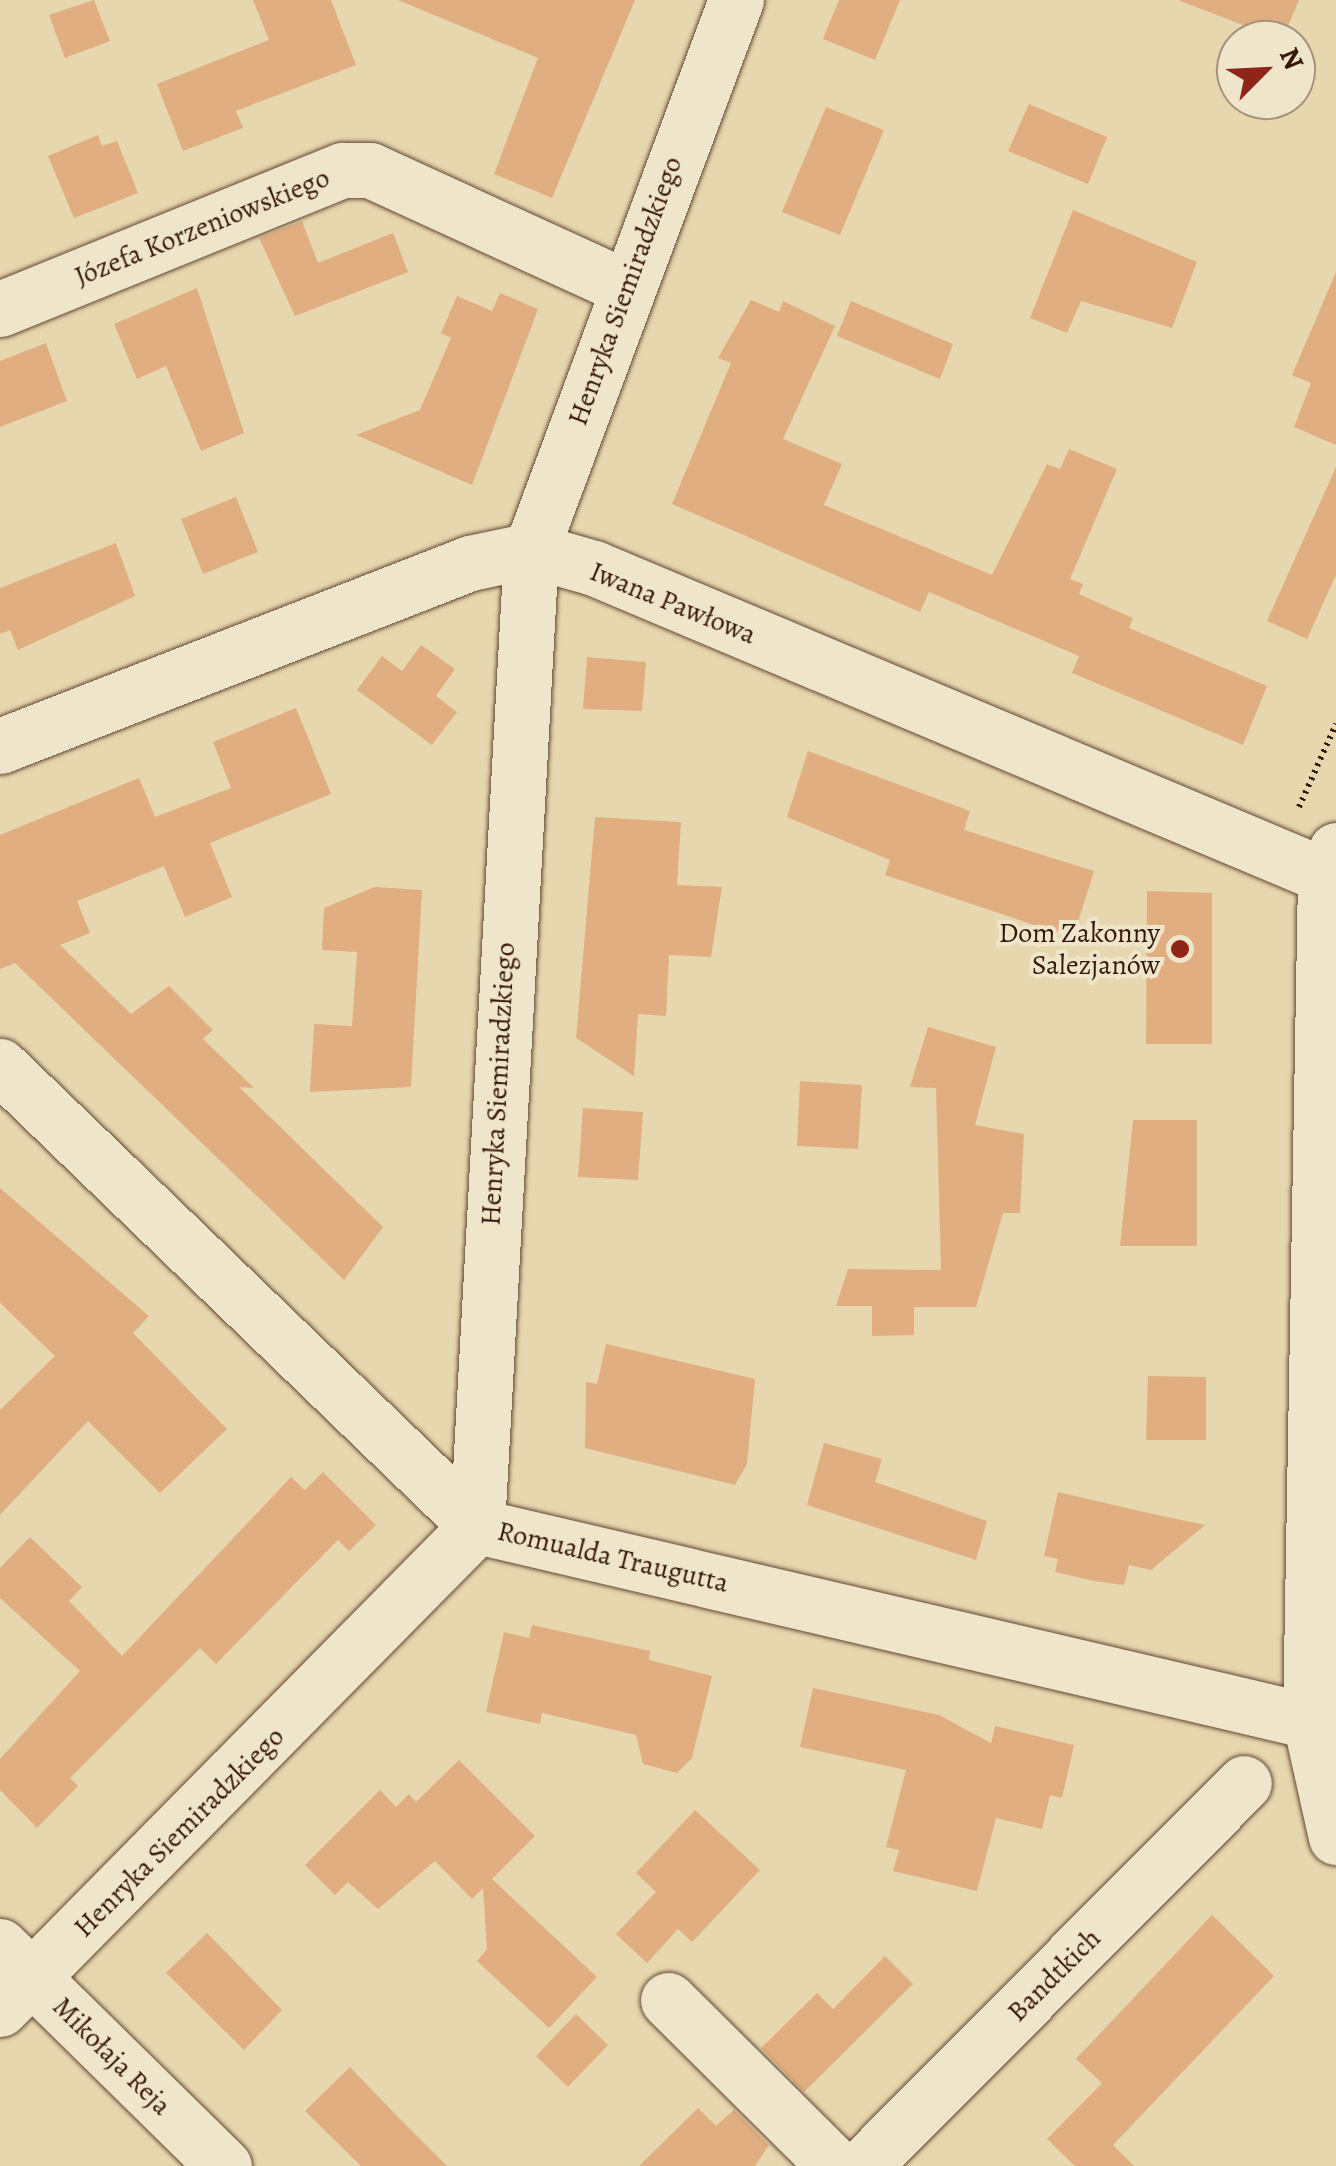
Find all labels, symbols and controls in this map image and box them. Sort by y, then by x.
north arrow [1216,20,1316,120]
text: N [1270,42,1313,76]
street label: Henryka Siemiradzkiego [561,152,689,430]
street label: Józefa Korzeniowskiego [70,161,334,293]
street label: Iwana Pawłowa [585,554,761,652]
place label: Dom Zakonny Salezjanów [999,916,1160,982]
marker: Dom Zakonny Salezjanów [1169,938,1191,960]
street label: Henryka Siemiradzkiego [474,941,522,1227]
street label: Romualda Traugutta [494,1514,732,1600]
street label: Henryka Siemiradzkiego [67,1720,291,1944]
street label: Bandtkich [1000,1921,1108,2029]
street label: Mikołaja Reja [46,1990,178,2122]

